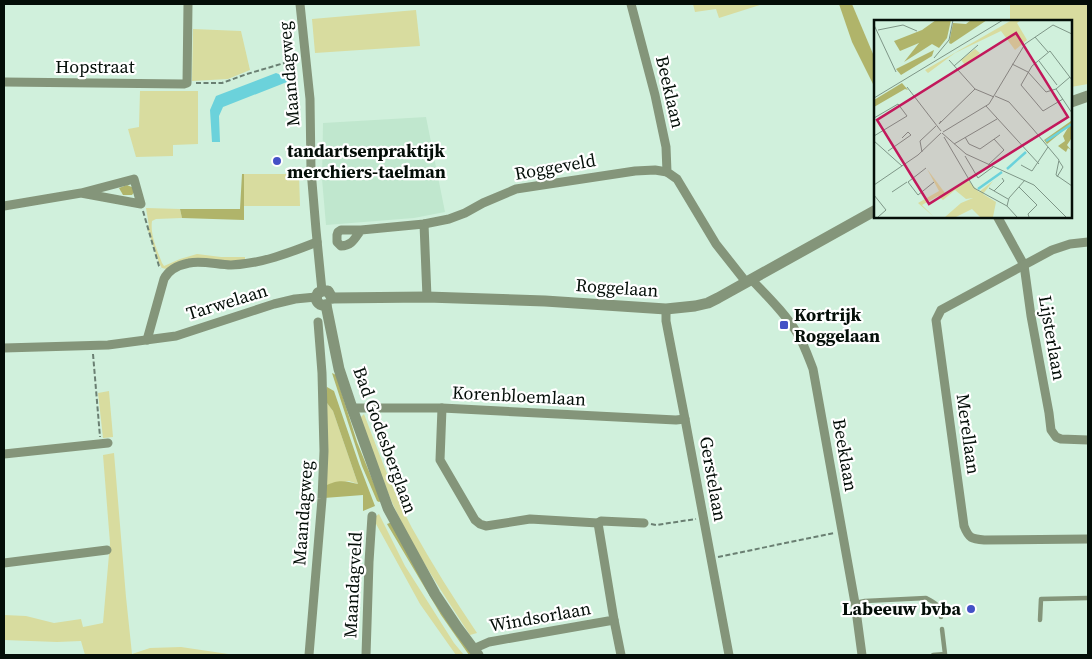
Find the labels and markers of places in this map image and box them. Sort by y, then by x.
place label: tandartsenpraktijk merchiers-taelman [287,138,446,184]
marker: tandartsenpraktijk merchiers-taelman [271,155,283,167]
place label: Kortrijk Roggelaan [794,302,880,348]
marker: Kortrijk Roggelaan [778,319,790,331]
place label: Labeeuw bvba [842,596,961,621]
marker: Labeeuw bvba [965,603,977,615]

